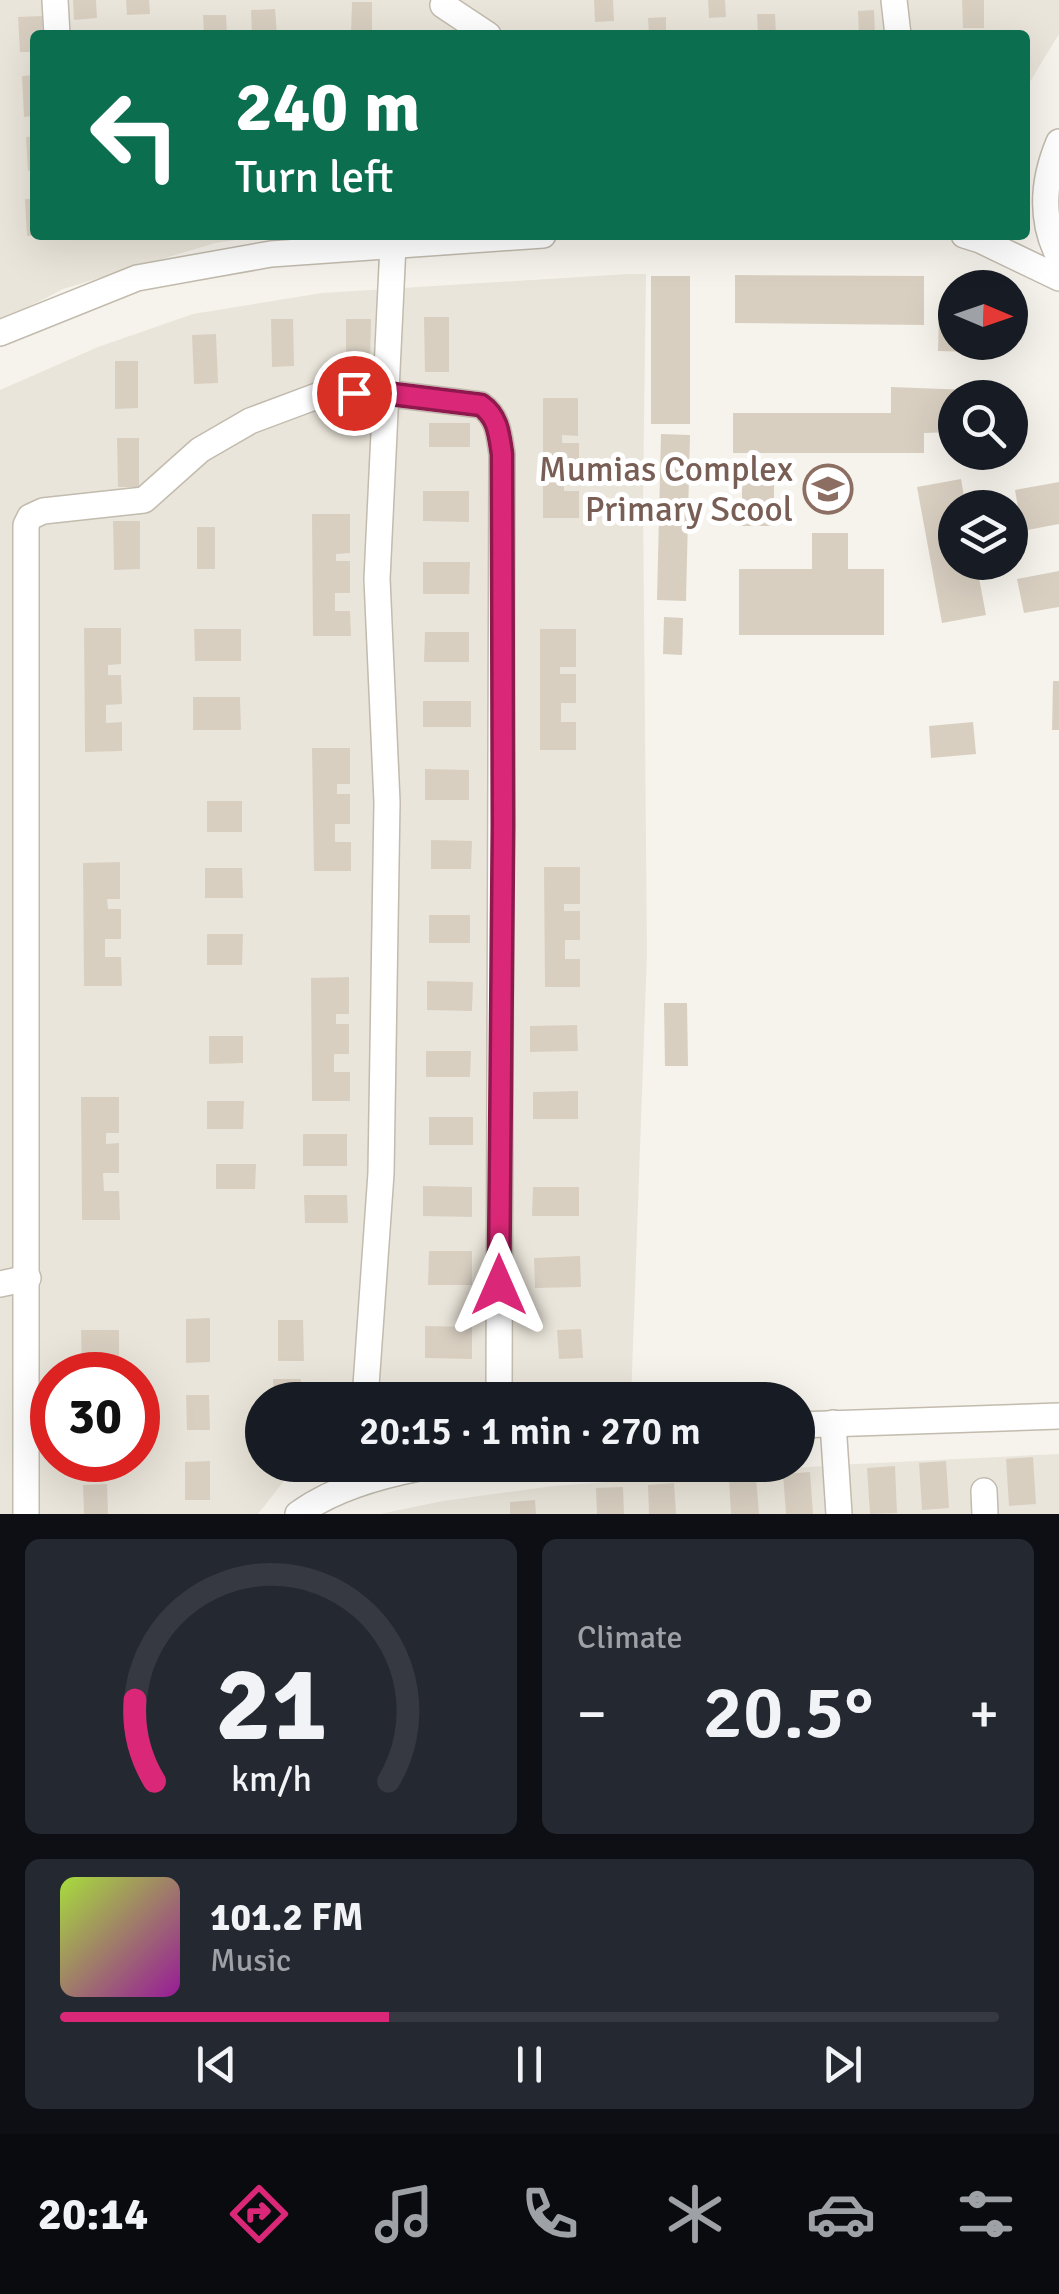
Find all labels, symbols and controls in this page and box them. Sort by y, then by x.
text: 240 m [235,64,420,150]
icon: left [70,70,200,200]
text: Turn left [235,150,394,205]
north arrow [938,270,1028,360]
map controls [938,270,1028,580]
pin [312,351,397,436]
icon: arrive [327,366,382,421]
button: search [938,380,1028,470]
place label: Mumias Complex Primary Scool [538,448,793,531]
school or university icon: Mumias Complex Primary Scool [802,463,854,515]
button: layers [938,490,1028,580]
position arrow [447,1233,551,1337]
speed limit sign: 30 [30,1352,160,1482]
text: 20:15 · 1 min · 270 m [359,1408,701,1455]
text: Climate [577,1618,683,1657]
text: 21 [215,1641,327,1769]
text: 20.5° [702,1666,874,1759]
text: − [577,1680,607,1748]
text: + [969,1680,999,1748]
text: km/h [231,1757,311,1801]
text: 101.2 FM [210,1894,363,1941]
text: Music [210,1941,291,1980]
icon: previous [189,2037,244,2092]
icon: pause [502,2037,557,2092]
icon: next [815,2037,870,2092]
icon: directions [224,2179,294,2249]
icon: music [369,2179,439,2249]
icon: phone [515,2179,585,2249]
icon: climate [660,2179,730,2249]
icon: car [806,2179,876,2249]
icon: filters [951,2179,1021,2249]
text: 20:14 [38,2187,148,2242]

